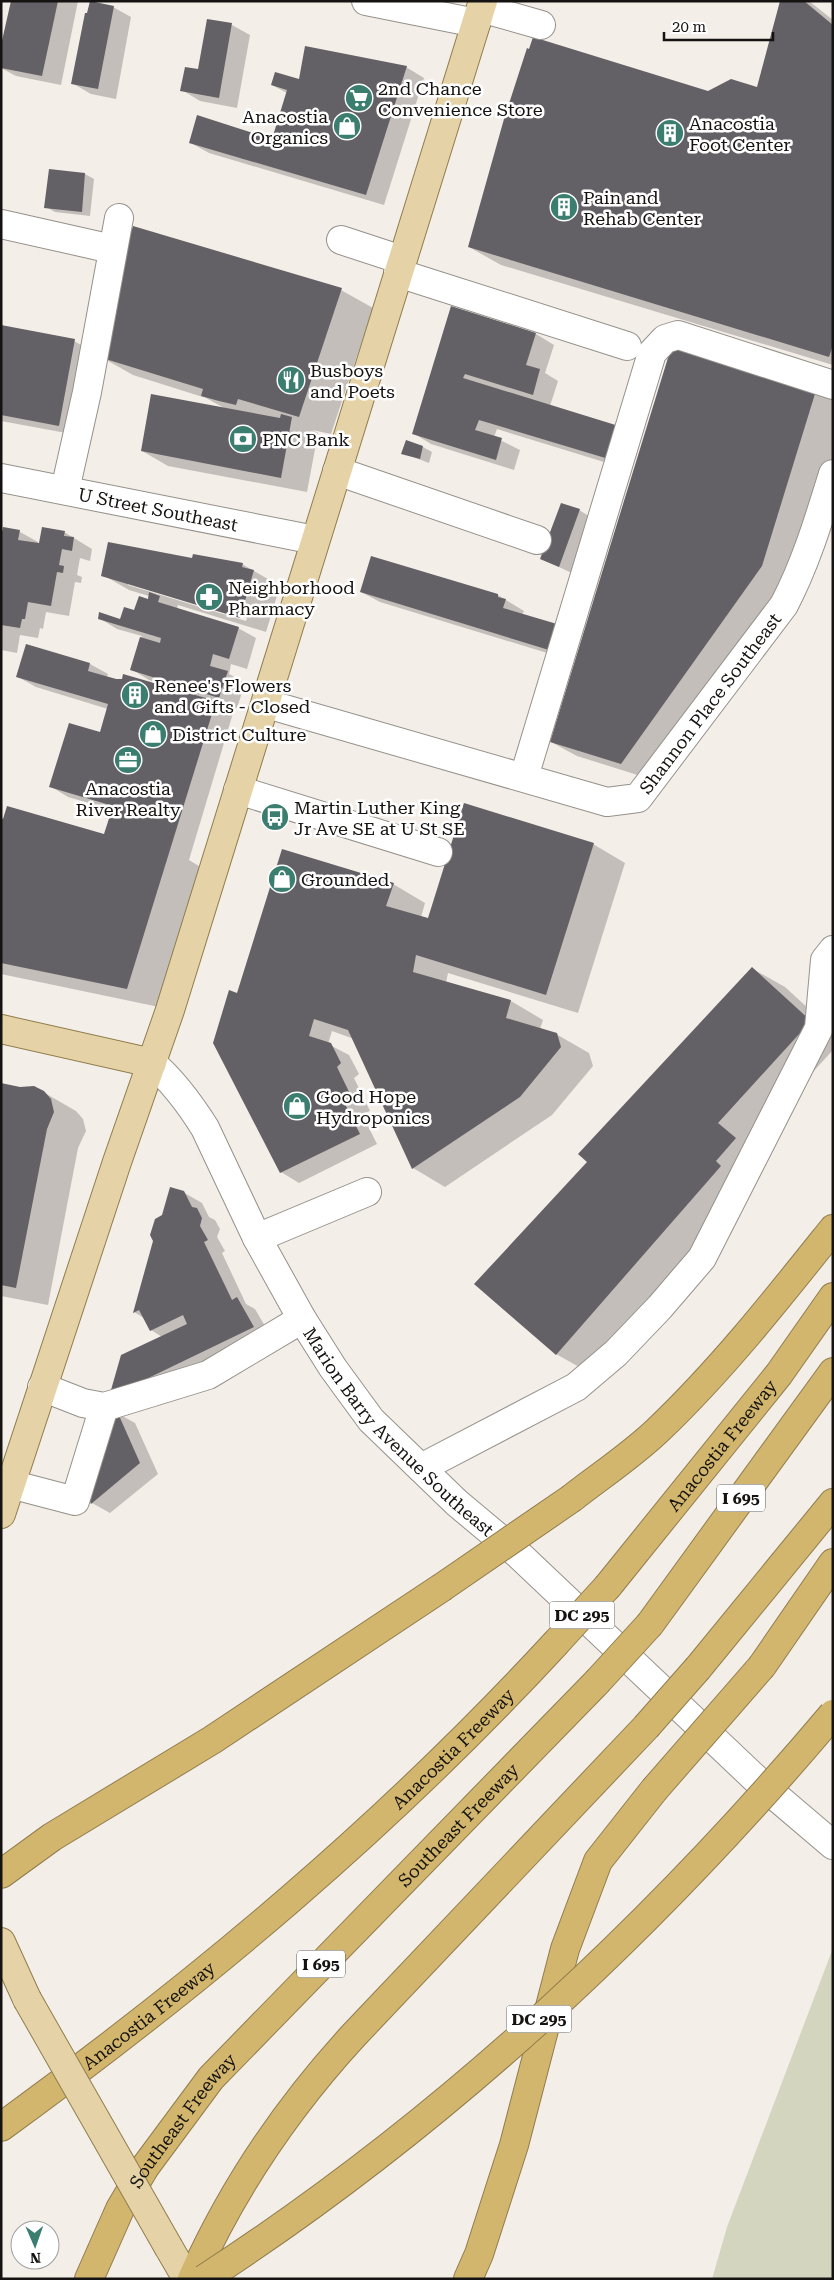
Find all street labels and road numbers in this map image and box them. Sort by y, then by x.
street label: U Street Southeast [76,483,240,535]
street label: Shannon Place Southeast [635,608,785,798]
street label: Marion Barry Avenue Southeast [299,1323,499,1540]
street label: Anacostia Freeway [662,1375,781,1515]
road number: I 695 [717,1485,765,1512]
road number: DC 295 [550,1602,614,1628]
street label: Anacostia Freeway [388,1684,518,1813]
street label: Southeast Freeway [393,1758,523,1891]
road number: I 695 [297,1950,345,1978]
street label: Anacostia Freeway [78,1956,219,2074]
road number: DC 295 [506,2006,572,2032]
street label: Southeast Freeway [125,2049,240,2192]

